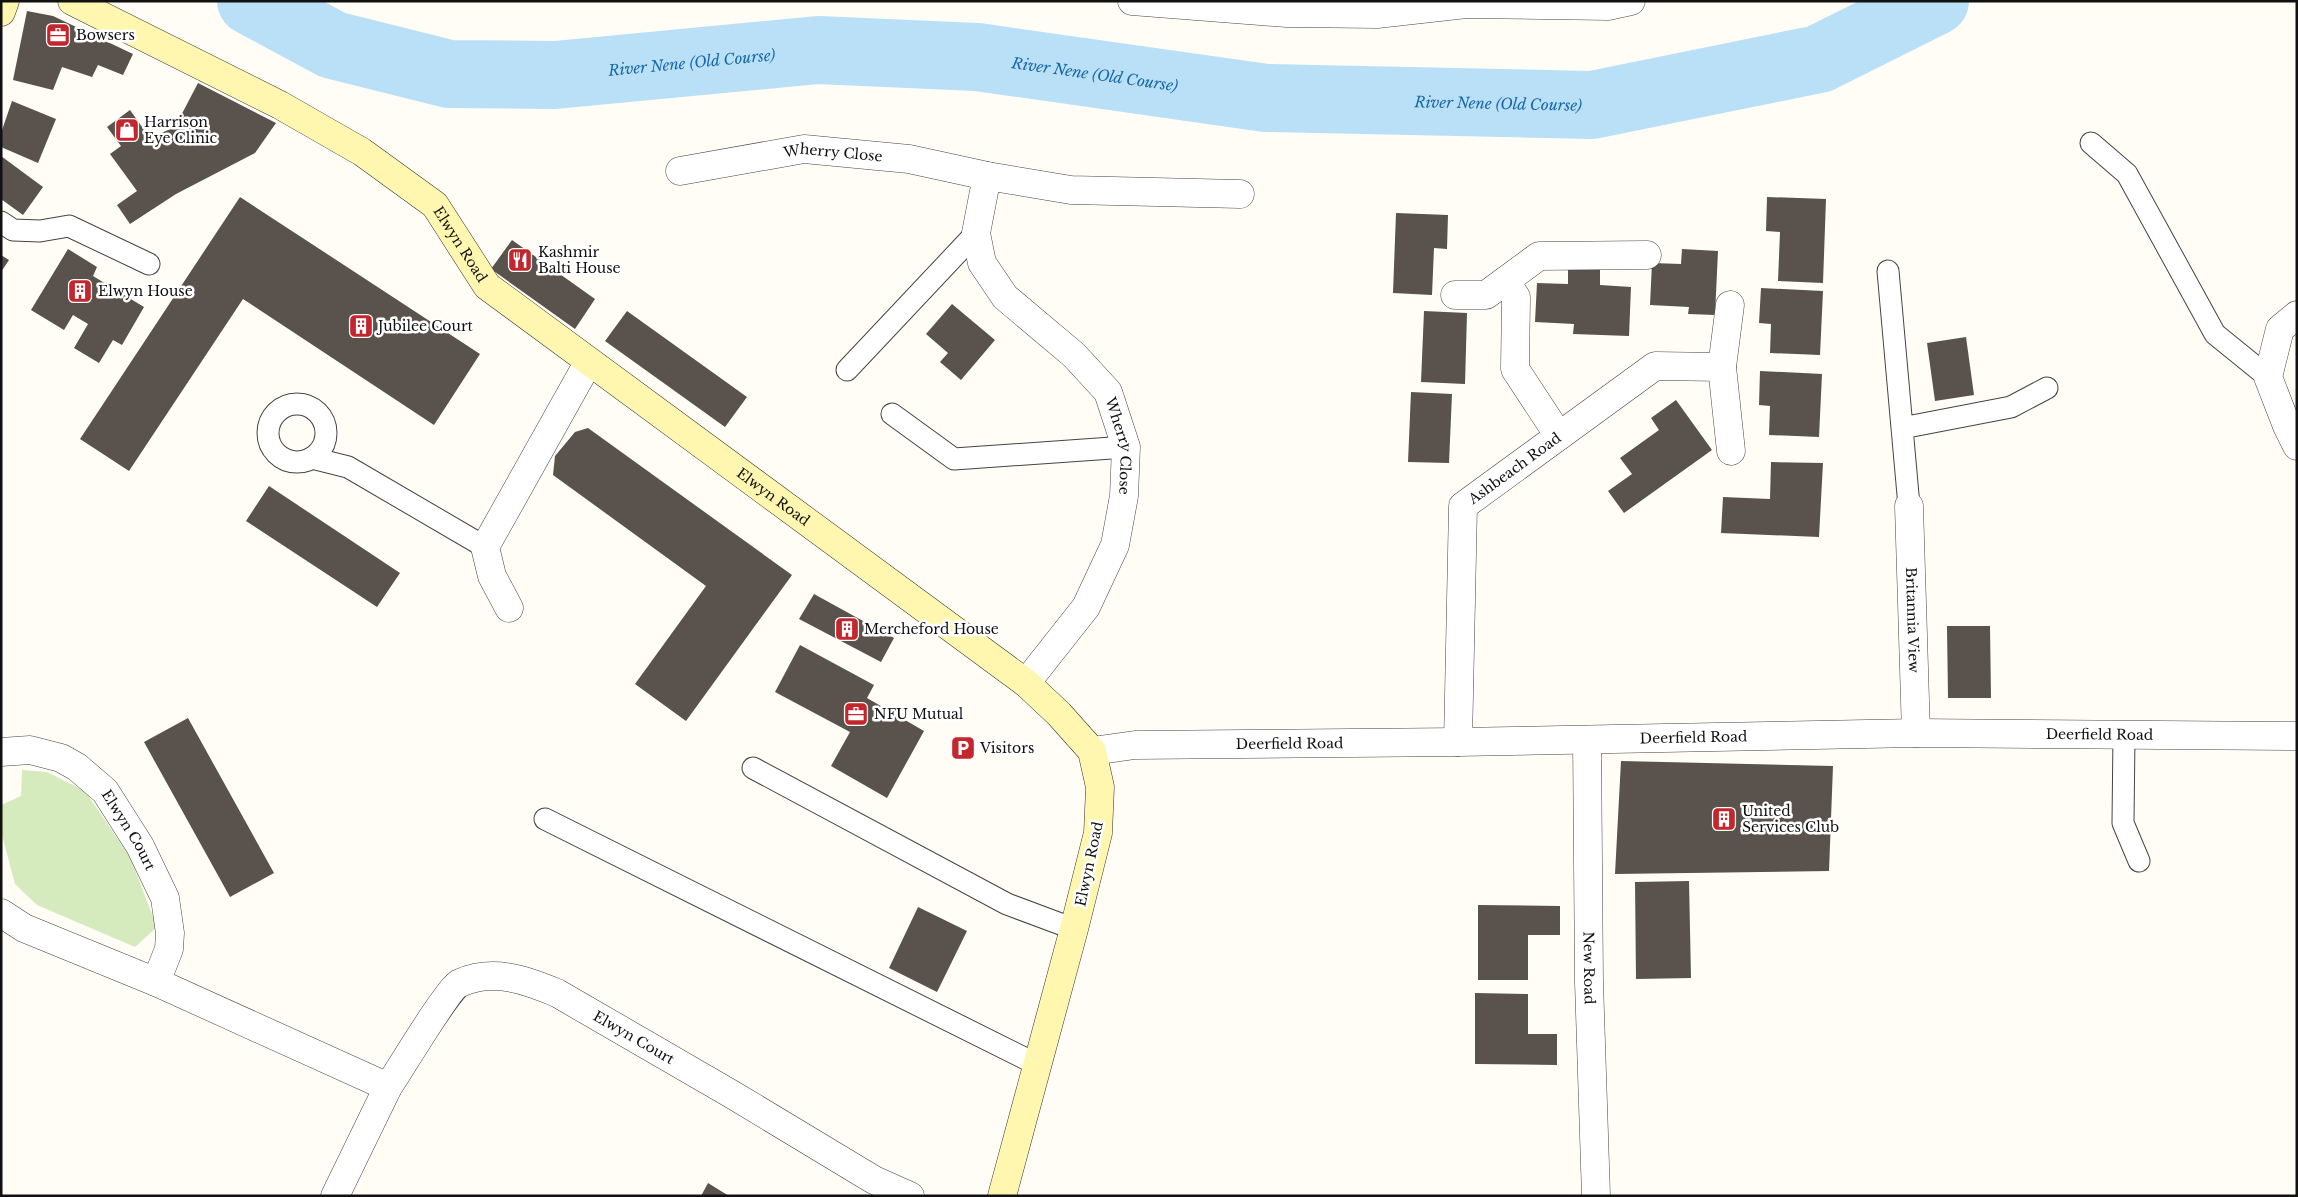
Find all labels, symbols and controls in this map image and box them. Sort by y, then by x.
office icon: Bowsers [45,22,71,48]
place label: Bowsers [76,26,135,44]
water label: River Nene (Old Course) [606,45,776,79]
water label: River Nene (Old Course) [1010,52,1179,95]
water label: River Nene (Old Course) [1413,92,1582,114]
place label: Harrison Eye Clinic [144,113,218,147]
shop icon: Harrison Eye Clinic [114,117,140,143]
street label: Wherry Close [781,140,883,165]
street label: Elwyn Road [429,203,491,286]
place label: Kashmir Balti House [538,243,621,277]
restaurant icon: Kashmir Balti House [507,247,533,273]
building icon: Elwyn House [67,278,93,304]
place label: Elwyn House [98,282,193,300]
building icon: Jubilee Court [348,313,374,339]
place label: Jubilee Court [376,317,474,335]
street label: Wherry Close [1101,394,1135,495]
street label: Ashbeach Road [1464,428,1565,509]
street label: Elwyn Road [733,464,814,530]
street label: Britannia View [1902,567,1923,673]
building icon: Mercheford House [834,616,860,642]
place label: Mercheford House [864,620,999,638]
office icon: NFU Mutual [843,701,869,727]
place label: NFU Mutual [874,705,964,723]
street label: Deerfield Road [2046,725,2154,744]
street label: Deerfield Road [1640,727,1748,747]
street label: Deerfield Road [1236,734,1344,753]
parking icon: Visitors [950,735,976,761]
place label: Visitors [979,739,1034,757]
street label: Elwyn Court [98,786,160,874]
place label: United Services Club [1742,802,1839,836]
building icon: United Services Club [1711,806,1737,832]
street label: Elwyn Road [1071,819,1107,908]
street label: New Road [1580,931,1599,1005]
street label: Elwyn Court [590,1007,678,1068]

